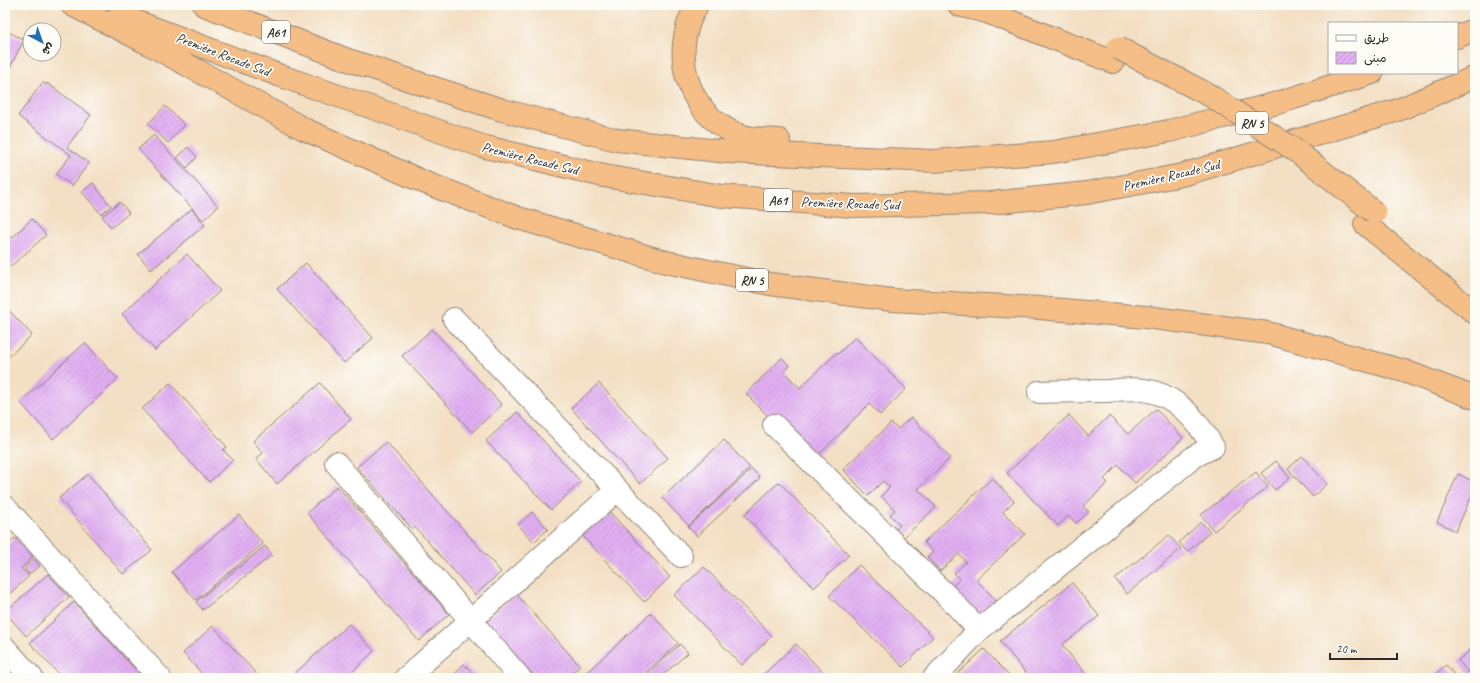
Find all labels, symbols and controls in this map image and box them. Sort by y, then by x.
road number: A61 [262,21,290,43]
north arrow [22,22,62,62]
legend [1328,22,1458,74]
street label: Première Rocade Sud [174,29,274,81]
text: طريق [1364,30,1389,46]
text: ش [39,40,58,59]
text: مبنى [1364,50,1387,66]
road number: RN 5 [1236,112,1268,134]
street label: Première Rocade Sud [480,138,582,179]
street label: Première Rocade Sud [1121,156,1224,195]
road number: A61 [764,189,792,211]
street label: Première Rocade Sud [800,193,902,214]
road number: RN 5 [736,269,768,291]
scale bar [1330,635,1397,661]
text: 20 m [1336,641,1358,657]

